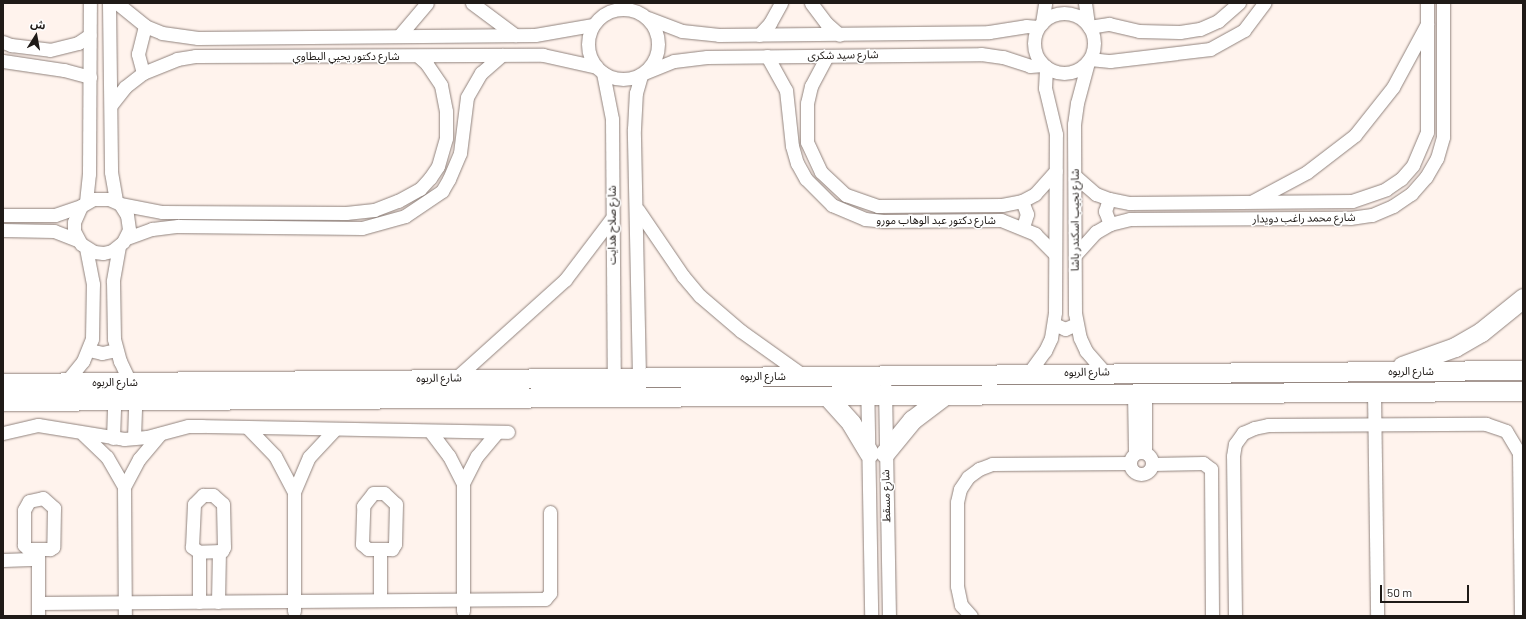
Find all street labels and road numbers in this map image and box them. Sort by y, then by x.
street label: شارع سيد شكرى [807,48,879,62]
street label: شارع دكتور يحيي البطاوي [292,49,400,63]
street label: شارع نجيب اسكندر باشا [1068,169,1082,271]
street label: شارع صلاح هدايت [605,185,619,265]
street label: شارع محمد راغب دويدار [1252,211,1356,225]
street label: شارع دكتور عبد الوهاب مورو [876,213,996,227]
street label: شارع الربوه [1388,364,1434,378]
street label: شارع الربوه [1064,365,1110,379]
street label: شارع الربوه [740,369,786,383]
street label: شارع الربوه [416,371,462,385]
street label: شارع الربوه [92,375,138,389]
street label: شارع مسقط [879,469,893,523]

